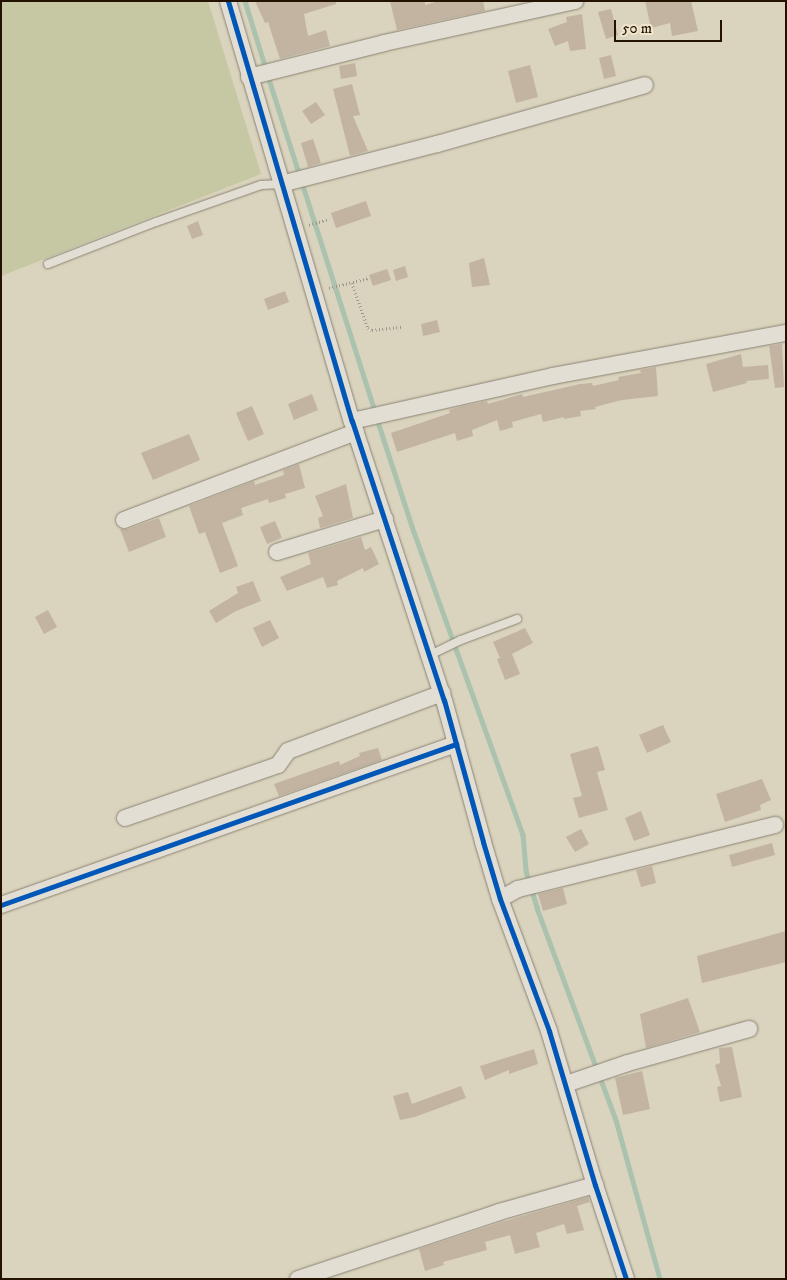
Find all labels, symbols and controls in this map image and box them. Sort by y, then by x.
scale bar [617,10,724,42]
text: 50 m [622,19,652,38]

